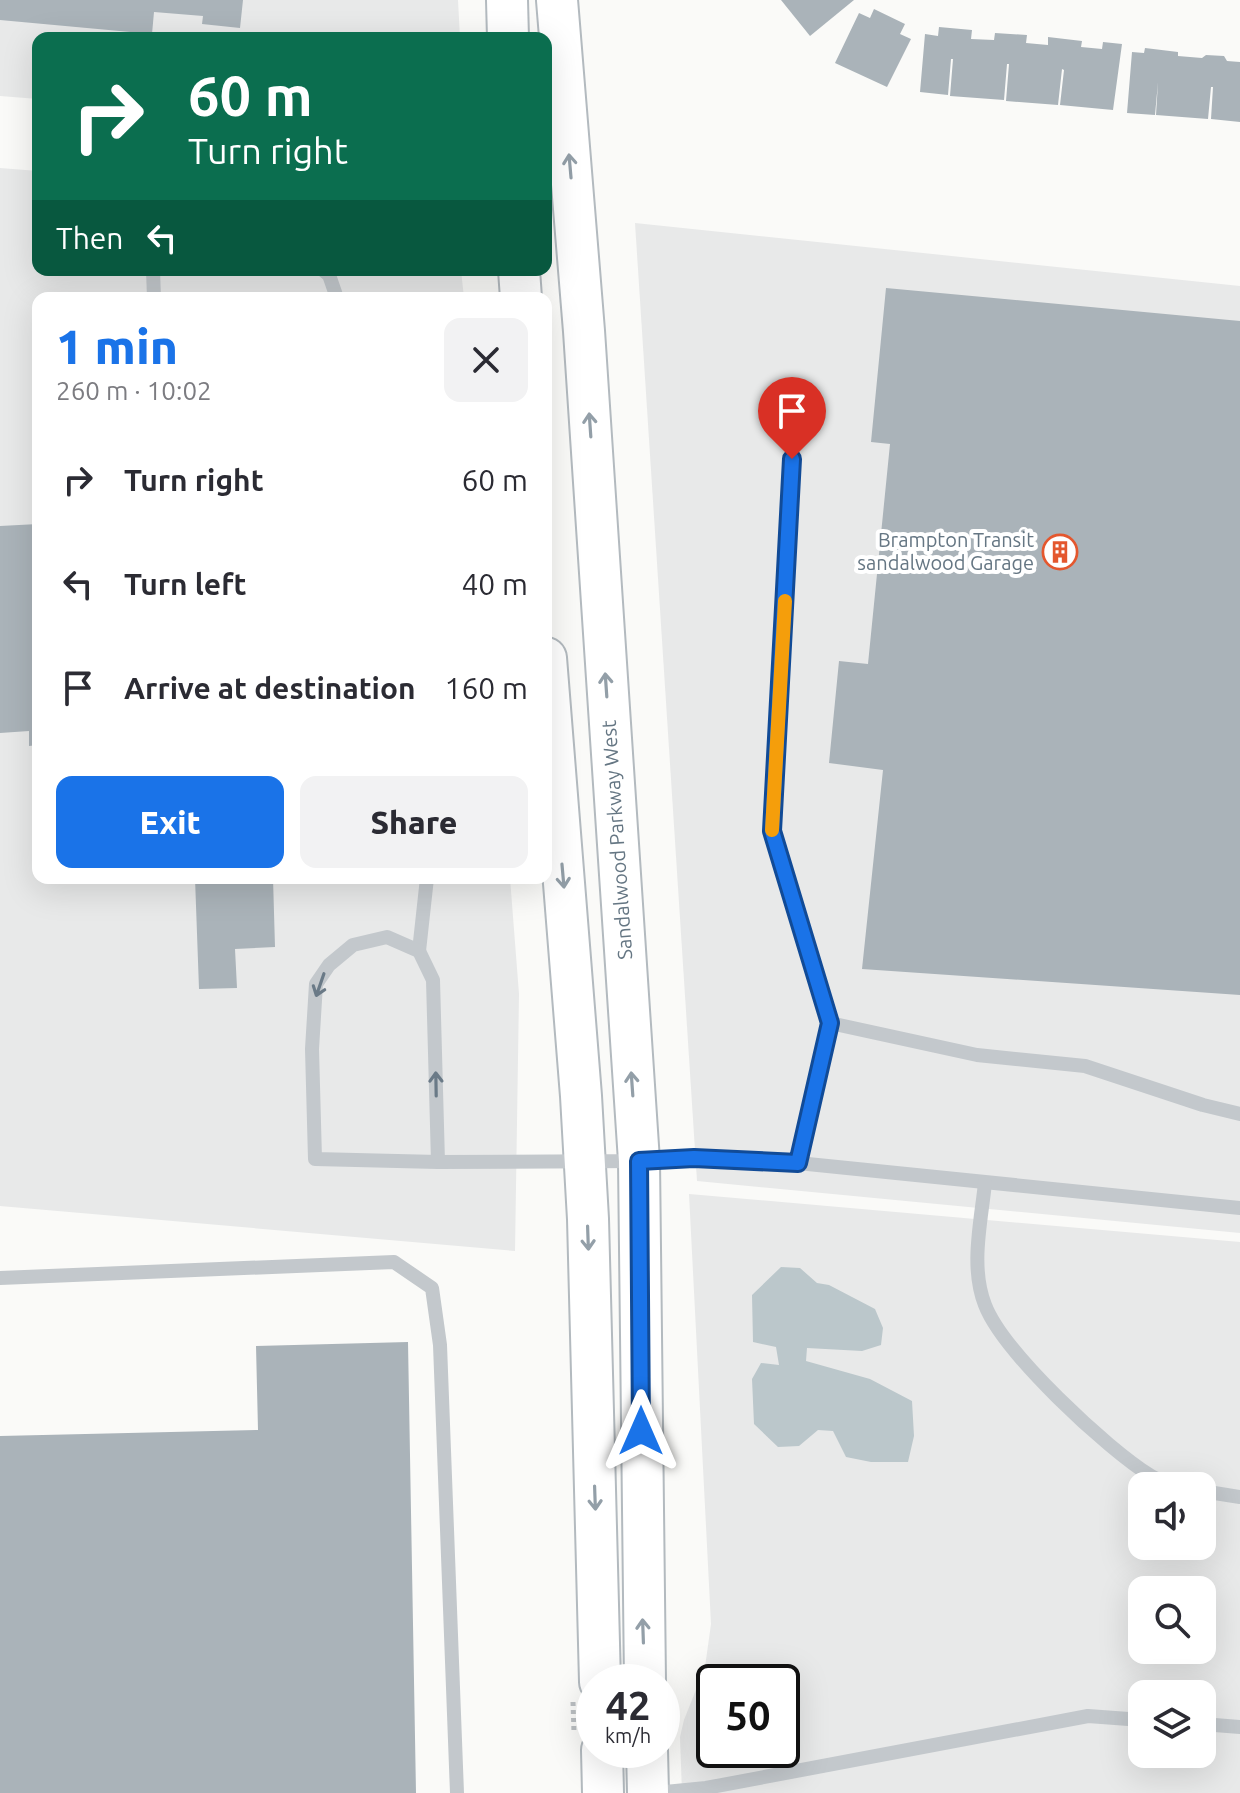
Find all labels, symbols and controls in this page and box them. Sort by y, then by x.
icon: right [56,64,160,168]
text: 60 m [188,64,313,127]
text: Turn right [188,130,348,171]
one-way arrow [562,153,577,180]
icon: left [140,216,184,260]
text: Then [56,221,124,255]
button: close [444,318,528,402]
text: 1 min [56,319,178,373]
text: 260 m · 10:02 [56,376,212,405]
pin [758,377,826,459]
icon: arrive [770,389,814,433]
one-way arrow [582,412,597,439]
icon: right [56,458,100,502]
text: Turn right [124,463,264,497]
text: 60 m [461,463,528,497]
place label: Brampton Transit sandalwood Garage [857,528,1034,574]
building icon: Brampton Transit sandalwood Garage [1041,533,1079,571]
icon: left [56,562,100,606]
text: Turn left [124,567,246,601]
text: 40 m [461,567,528,601]
icon: arrive [56,666,100,710]
text: Arrive at destination [124,671,416,705]
text: 160 m [444,671,528,705]
one-way arrow [599,672,614,699]
street label: Sandalwood Parkway West [597,719,636,961]
button: Exit [56,776,284,868]
button: Share [300,776,528,868]
one-way arrow [555,862,570,888]
one-way arrow [311,972,326,996]
one-way arrow [428,1071,444,1098]
one-way arrow [624,1071,639,1098]
one-way arrow [581,1224,596,1251]
position arrow [599,1389,683,1473]
map controls [1128,1472,1216,1768]
button: sound [1128,1472,1216,1560]
one-way arrow [588,1484,603,1511]
button: search [1128,1576,1216,1664]
one-way arrow [636,1618,651,1645]
speed limit sign: 50 [696,1664,800,1768]
button: layers [1128,1680,1216,1768]
text: 42 [605,1683,651,1728]
text: km/h [605,1724,651,1747]

